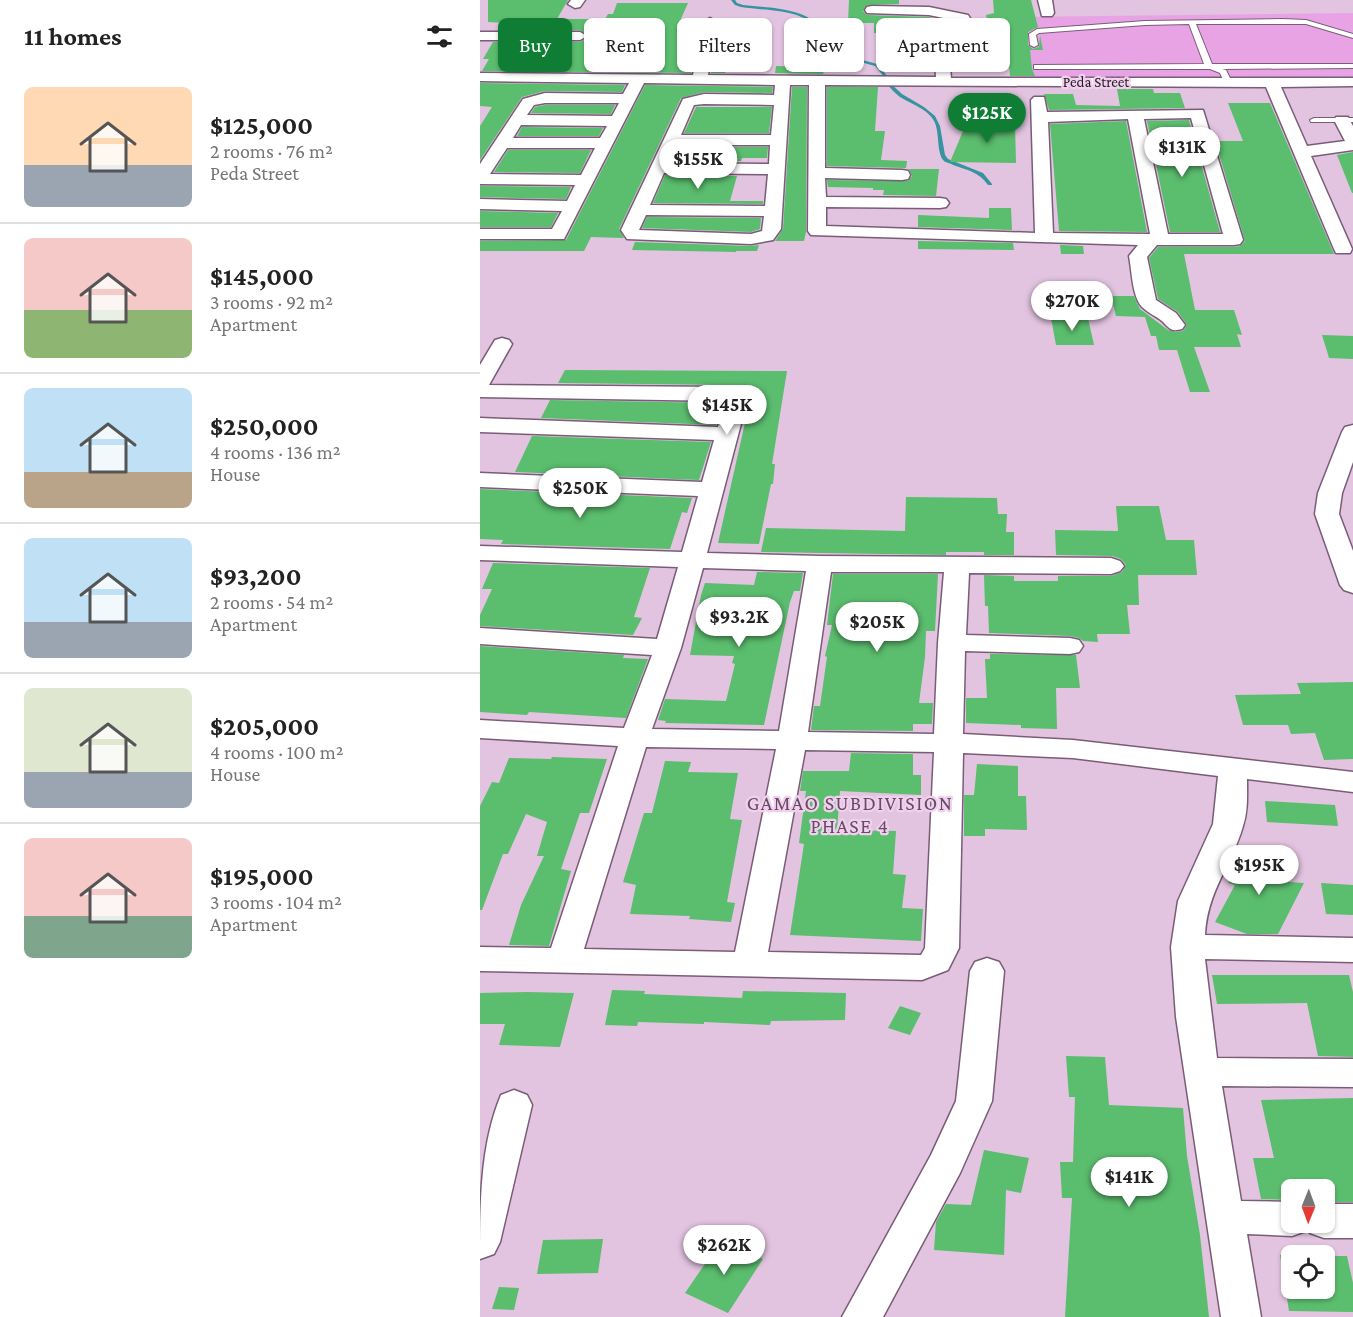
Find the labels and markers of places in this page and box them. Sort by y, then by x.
pin: $125K [945,93,1029,144]
pin: $131K [1140,127,1224,178]
pin: $155K [656,139,740,190]
pin: $270K [1030,281,1114,332]
pin: $145K [685,385,769,436]
pin: $250K [538,468,622,519]
pin: $93.2K [690,597,788,648]
pin: $205K [835,602,919,653]
pin: $195K [1217,845,1301,896]
pin: $141K [1087,1157,1171,1208]
pin: $262K [682,1225,766,1276]

